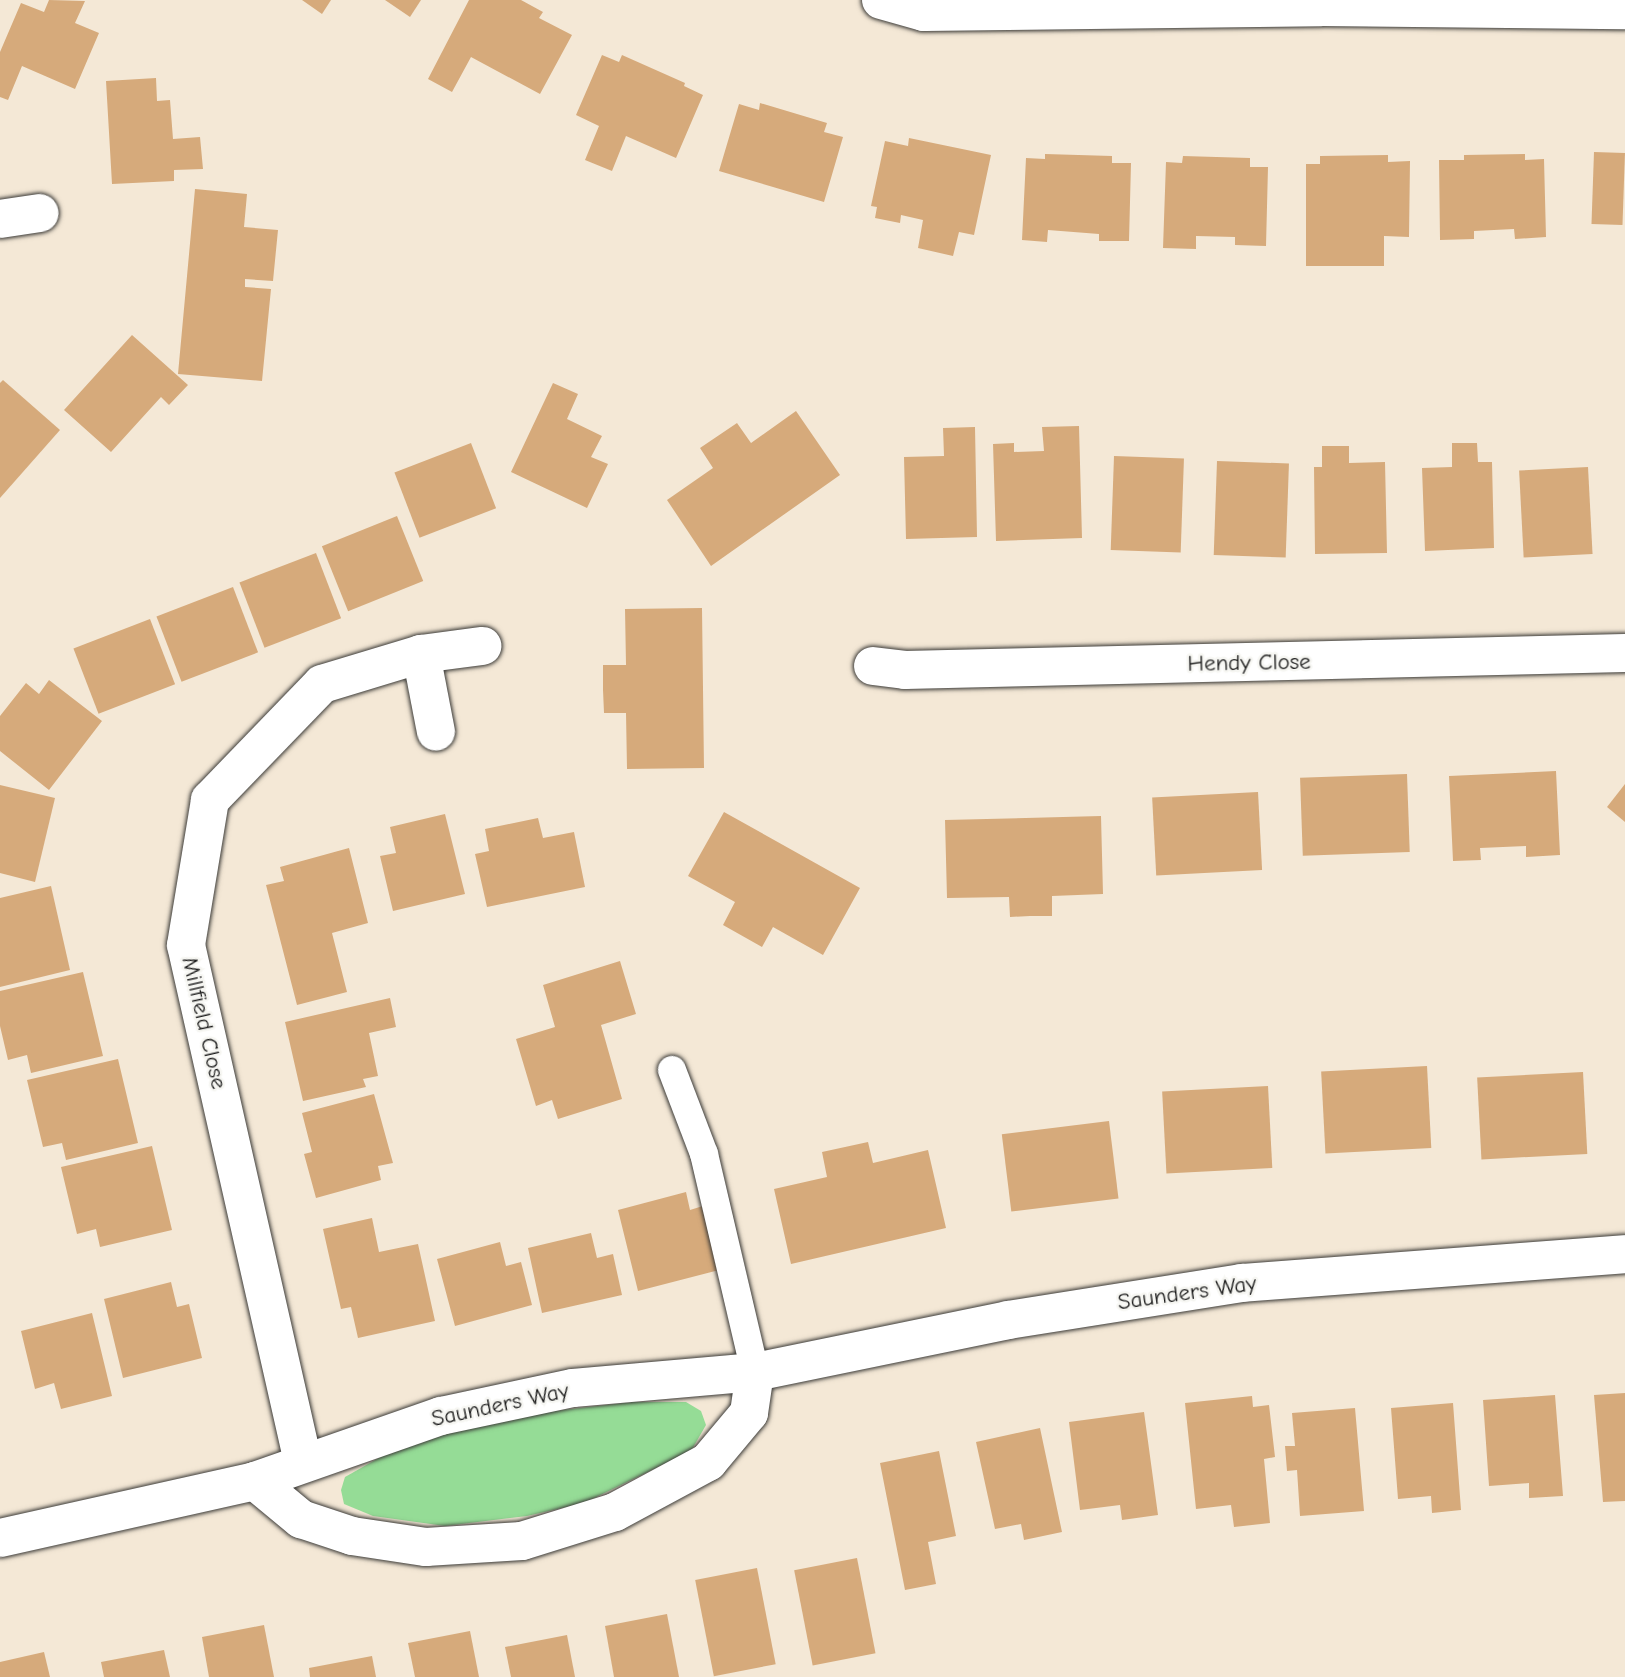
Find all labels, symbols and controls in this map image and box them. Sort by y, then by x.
street label: Hendy Close [1187,648,1311,678]
street label: Millfield Close [175,954,233,1092]
street label: Saunders Way [1116,1270,1258,1316]
street label: Saunders Way [429,1377,571,1433]

